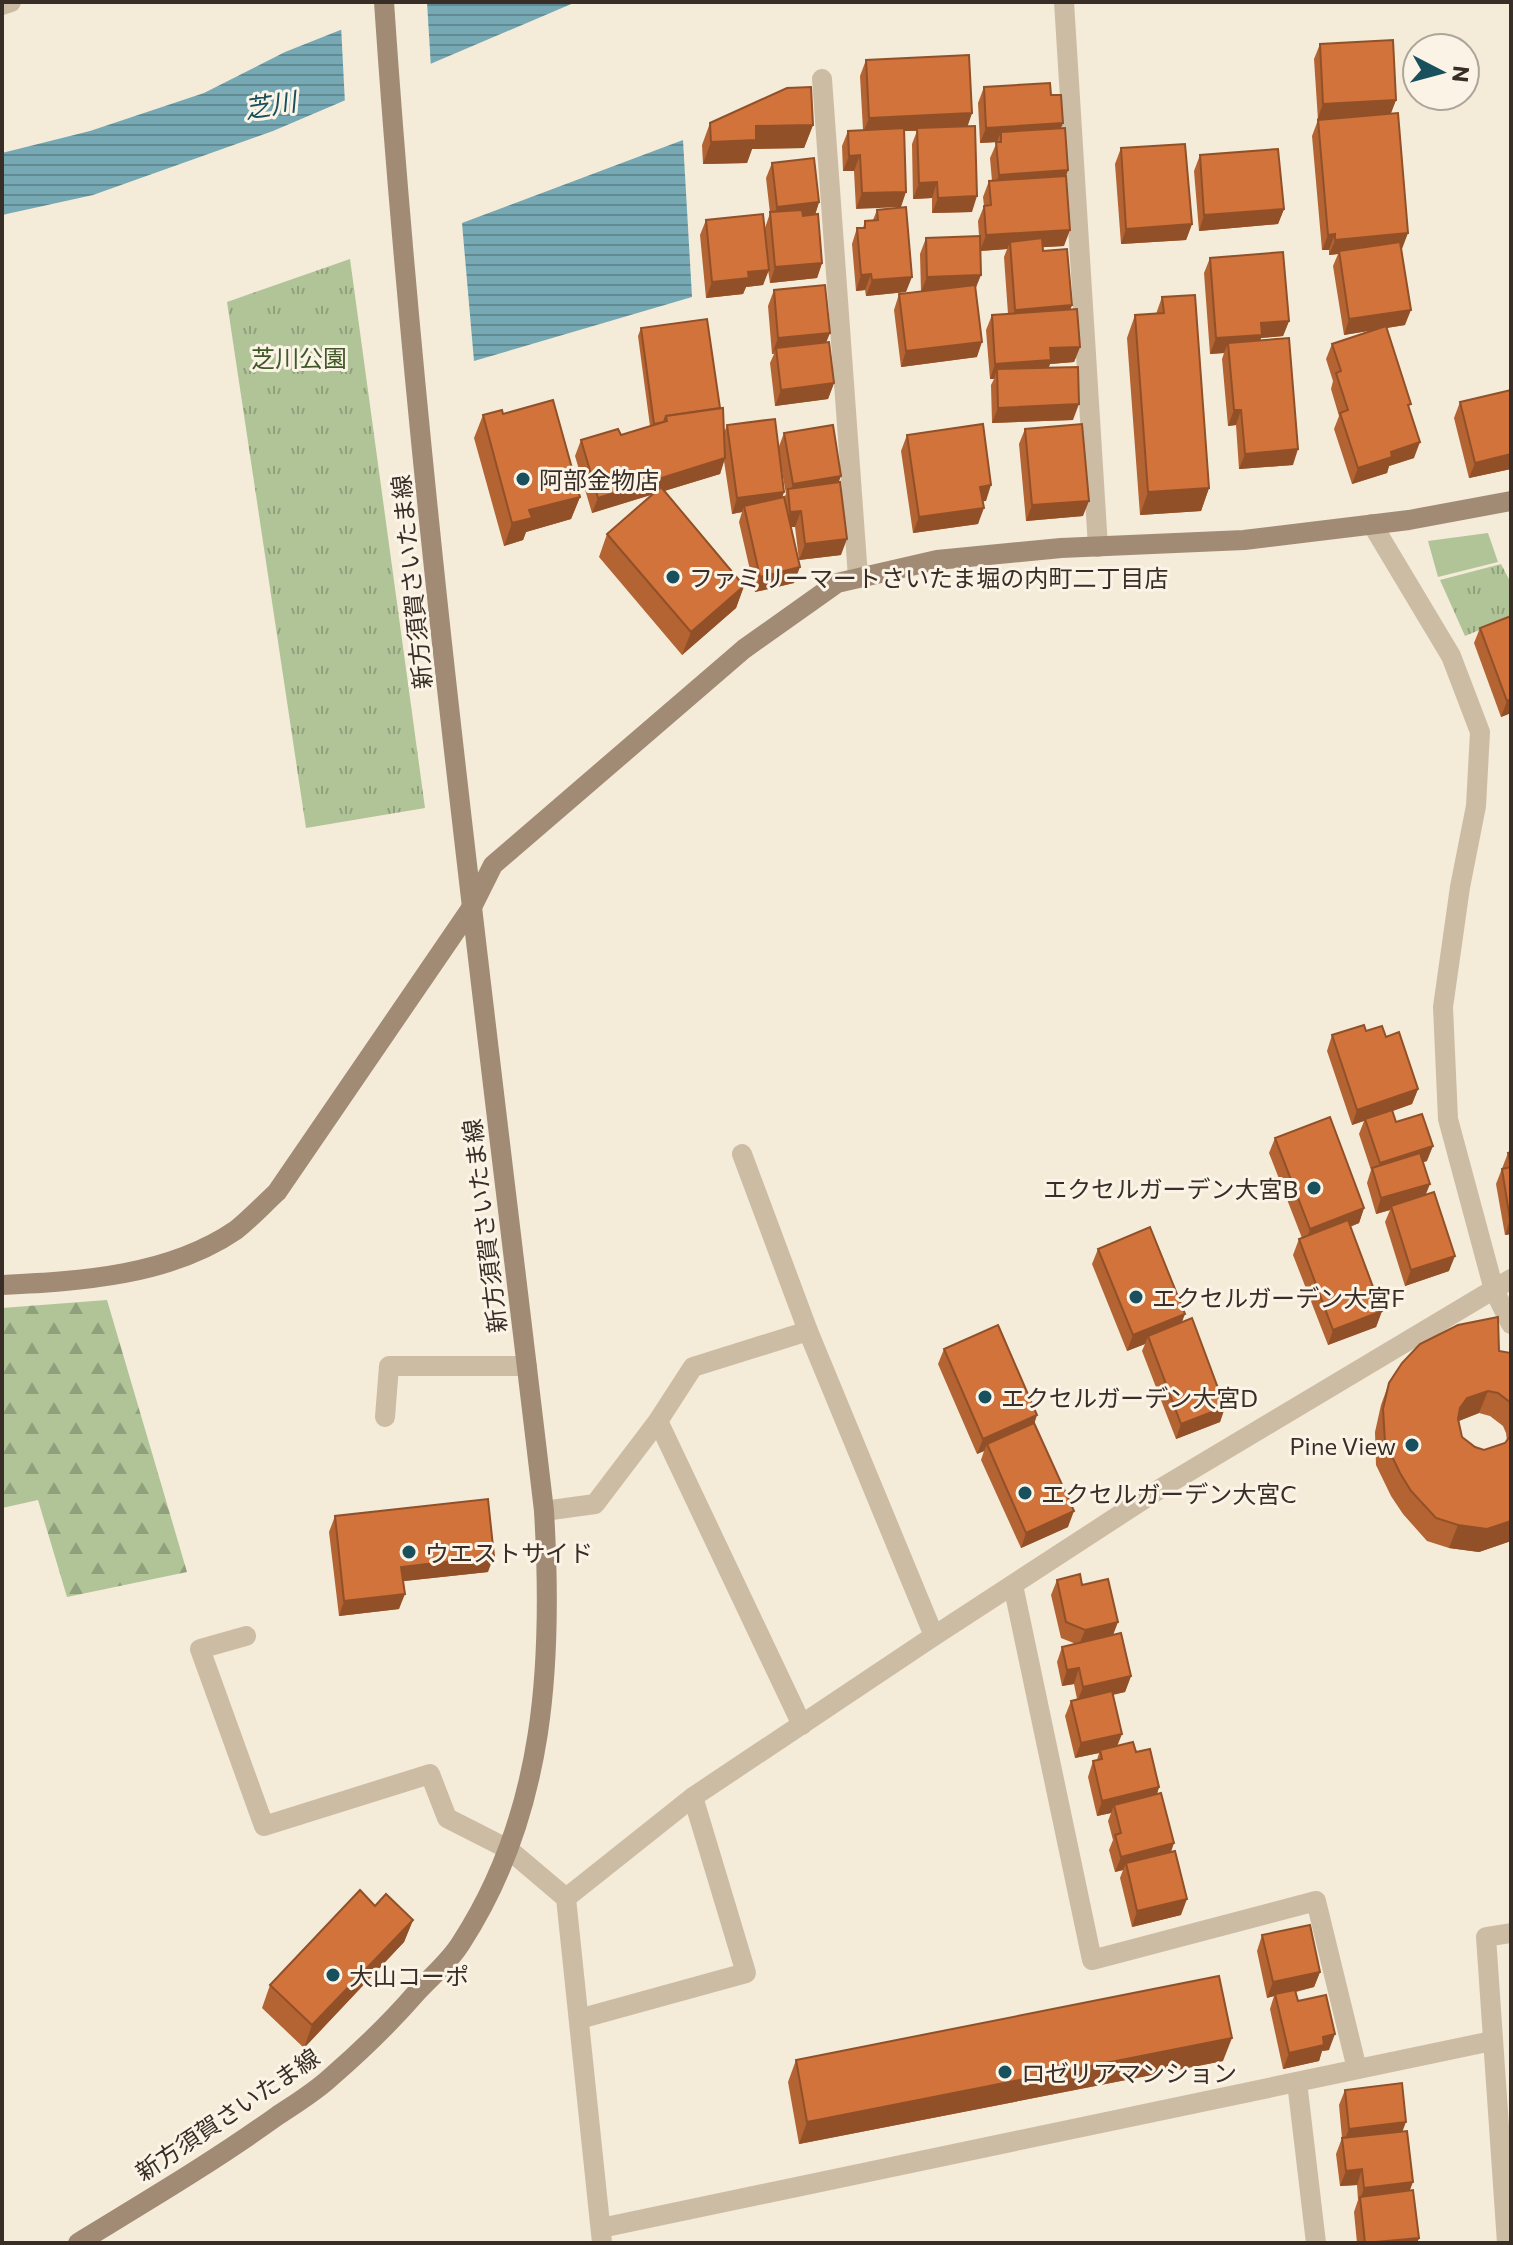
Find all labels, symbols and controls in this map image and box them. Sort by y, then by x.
north arrow [1401,32,1481,112]
text: N [1447,65,1476,84]
water label: 芝川 [242,84,301,123]
park label: 芝川公園 [251,343,347,372]
place label: 阿部金物店 [539,465,659,494]
marker: 阿部金物店 [514,470,532,488]
street label: 新方須賀さいたま線 [385,473,437,691]
place label: ファミリーマートさいたま堀の内町二丁目店 [689,563,1168,592]
marker: ファミリーマートさいたま堀の内町二丁目店 [664,568,682,586]
street label: 新方須賀さいたま線 [456,1117,512,1335]
place label: エクセルガーデン大宮B [1043,1174,1298,1203]
marker: エクセルガーデン大宮B [1305,1179,1323,1197]
place label: エクセルガーデン大宮F [1152,1283,1405,1312]
marker: エクセルガーデン大宮F [1127,1288,1145,1306]
place label: エクセルガーデン大宮D [1001,1383,1258,1412]
marker: エクセルガーデン大宮D [976,1388,994,1406]
place label: Pine View [1290,1431,1396,1460]
marker: Pine View [1403,1436,1421,1454]
place label: エクセルガーデン大宮C [1041,1479,1297,1508]
marker: エクセルガーデン大宮C [1016,1484,1034,1502]
place label: ウエストサイド [425,1538,593,1567]
marker: ウエストサイド [400,1543,418,1561]
place label: 大山コーポ [349,1961,469,1990]
marker: 大山コーポ [324,1966,342,1984]
street label: 新方須賀さいたま線 [130,2042,324,2186]
place label: ロゼリアマンション [1021,2058,1237,2087]
marker: ロゼリアマンション [996,2063,1014,2081]

